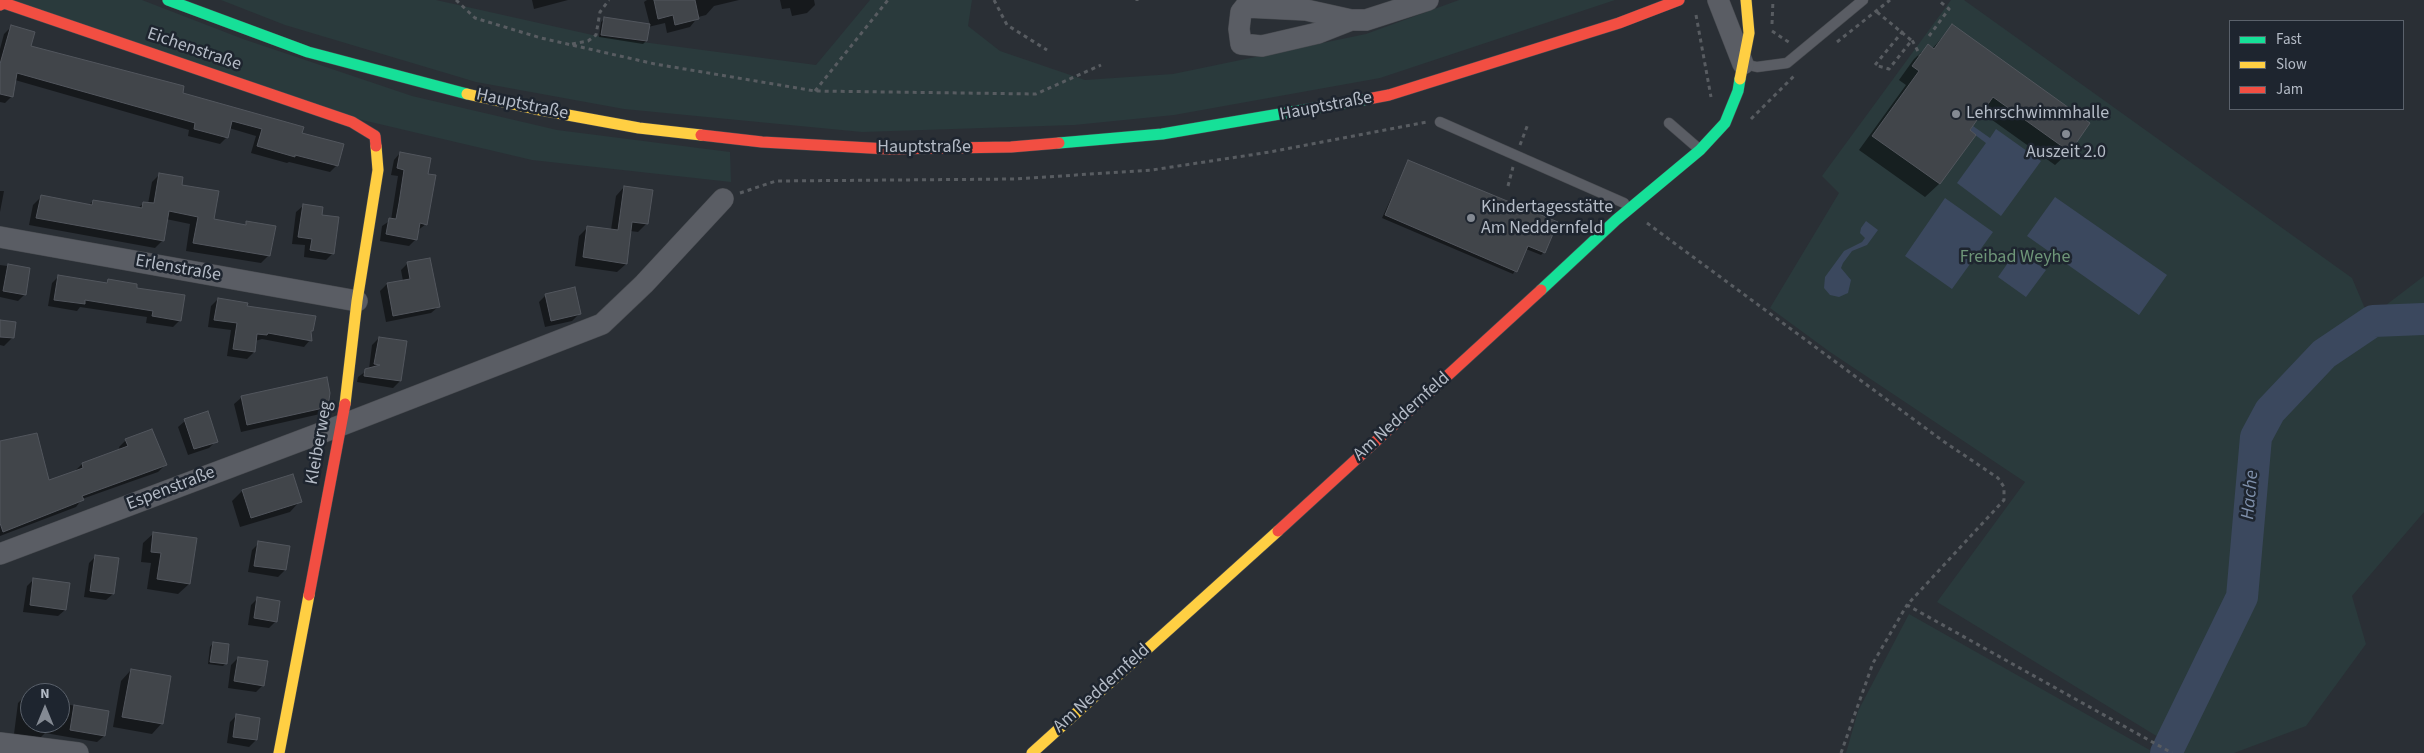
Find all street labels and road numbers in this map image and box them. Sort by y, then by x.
street label: Eichenstraße [144,24,244,76]
street label: Hauptstraße [474,85,570,125]
street label: Hauptstraße [1278,87,1374,127]
street label: Hauptstraße [877,137,971,159]
street label: Erlenstraße [134,251,222,287]
street label: Am Neddernfeld [1349,368,1455,466]
street label: Kleiberweg [302,400,338,486]
street label: Espenstraße [124,462,218,516]
street label: Am Neddernfeld [1049,640,1155,738]

